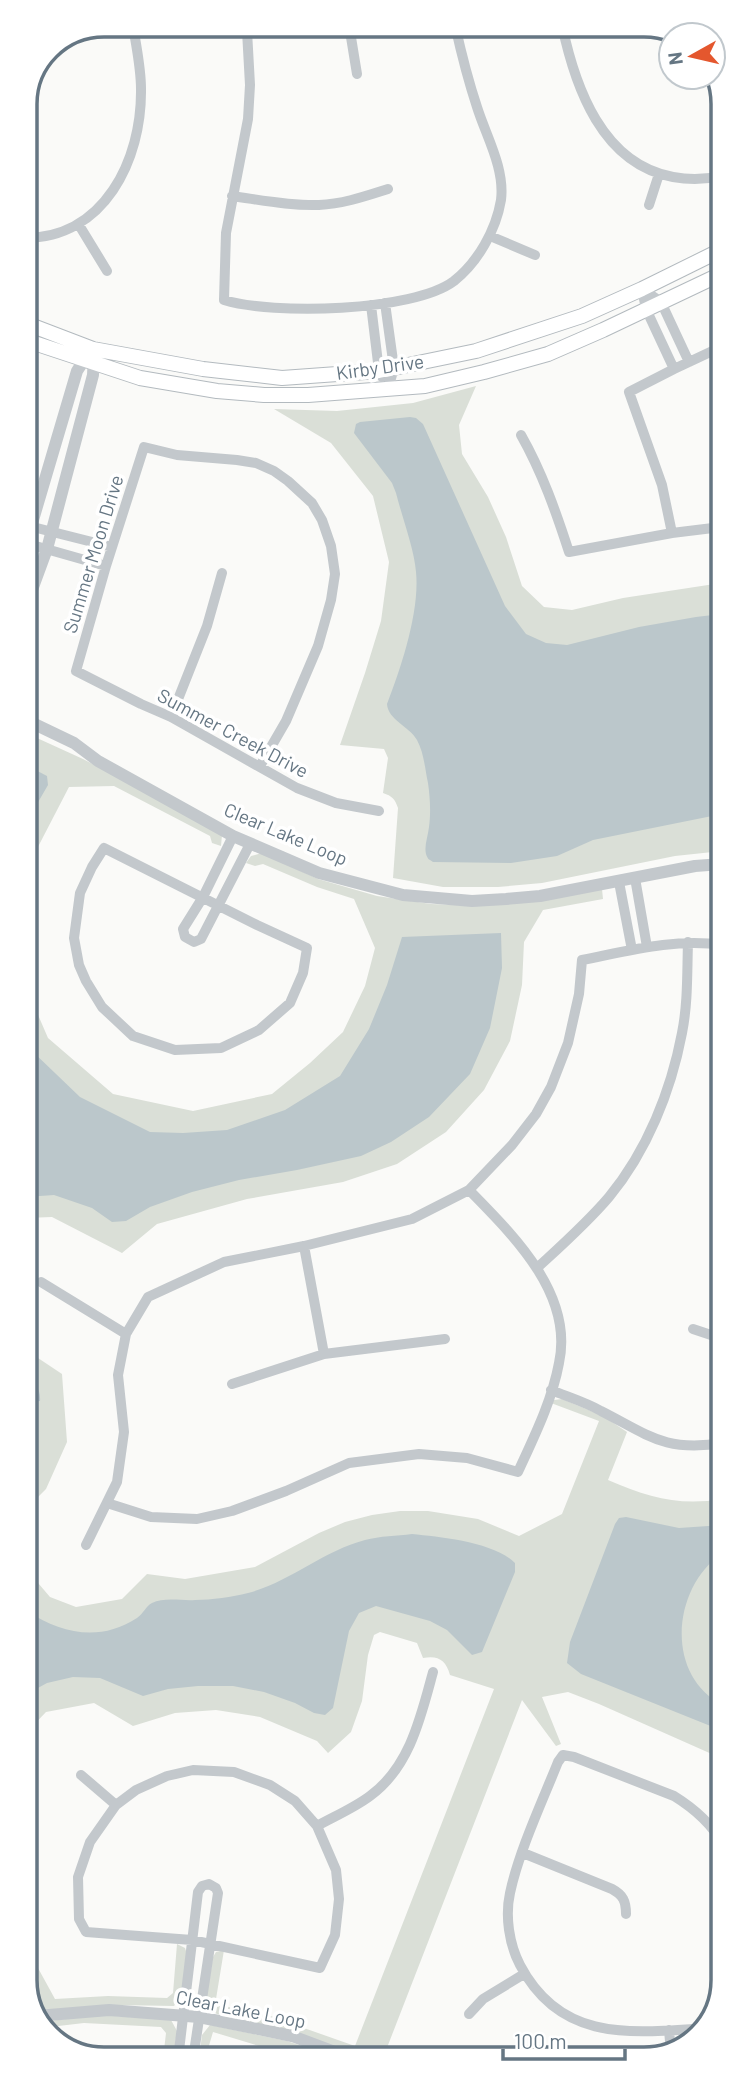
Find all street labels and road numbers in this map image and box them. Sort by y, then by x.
street label: Kirby Drive [335,349,425,384]
street label: Summer Moon Drive [58,472,128,636]
street label: Summer Creek Drive [154,683,313,782]
street label: Clear Lake Loop [221,797,351,870]
street label: Clear Lake Loop [174,1985,308,2032]

